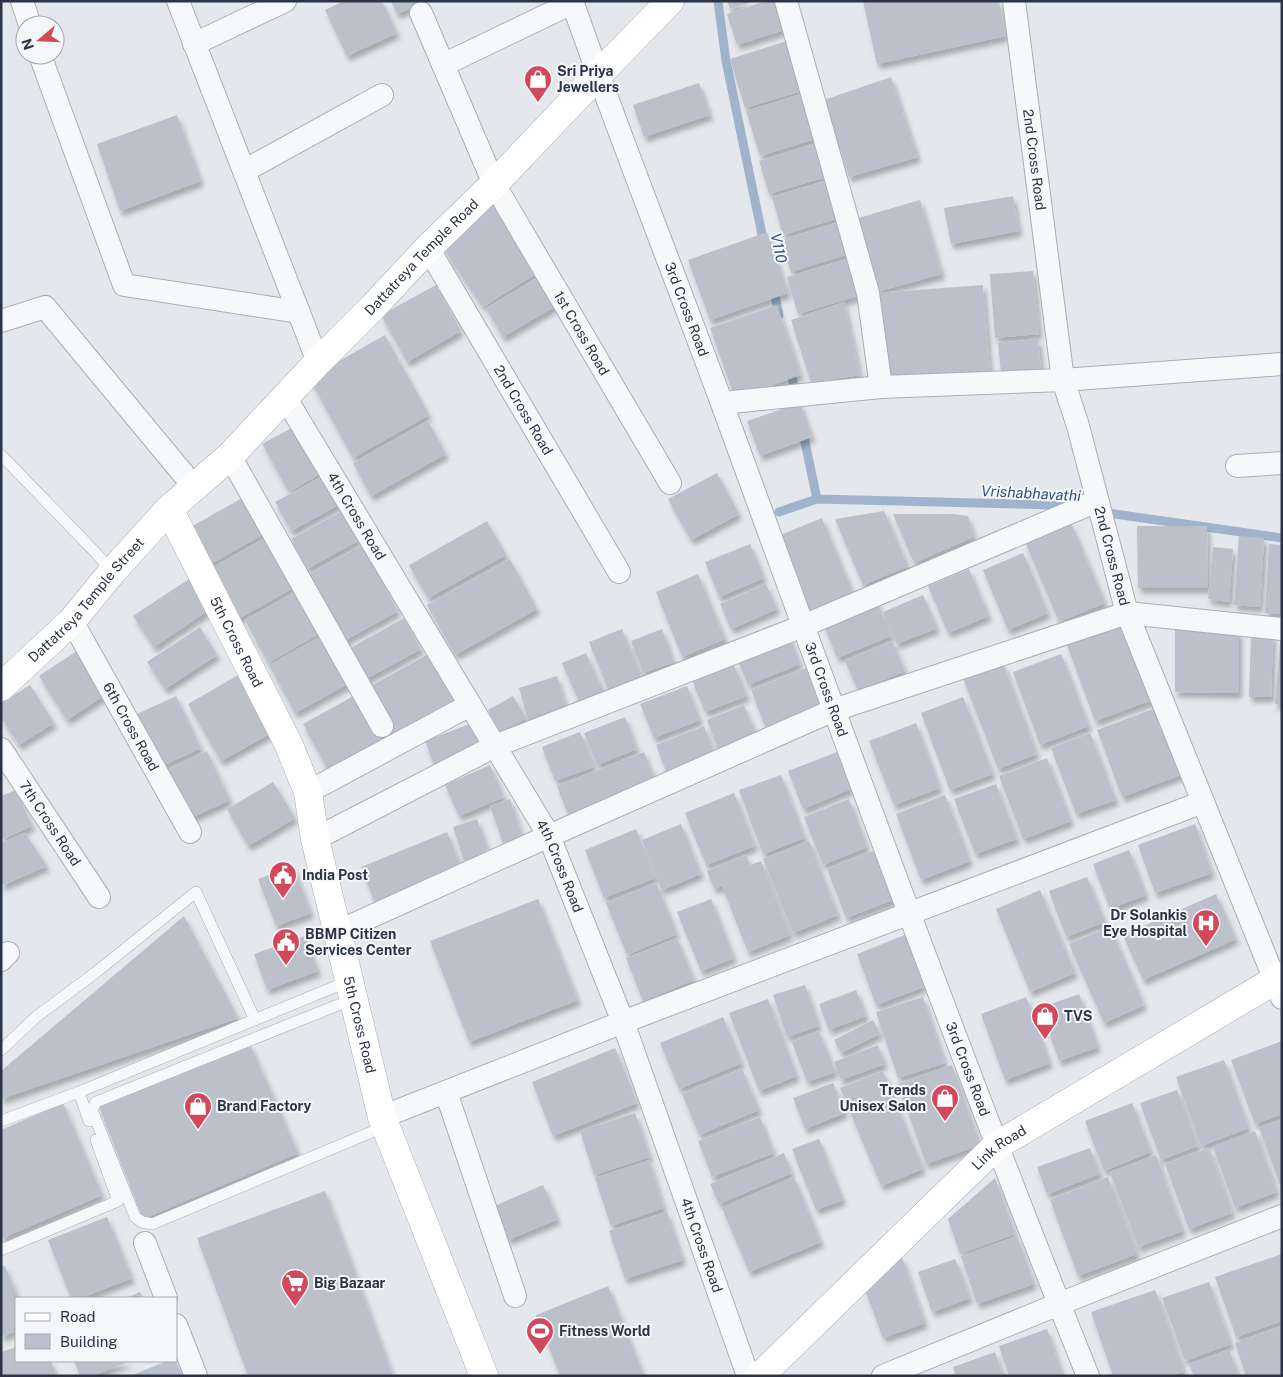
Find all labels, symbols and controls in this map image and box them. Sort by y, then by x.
north arrow [15,15,65,65]
text: N [18,36,37,52]
place label: Sri Priya Jewellers [557,63,619,95]
shop icon: Sri Priya Jewellers [523,64,553,103]
street label: 2nd Cross Road [1020,108,1049,211]
street label: Dattatreya Temple Road [361,196,482,319]
water label: V110 [768,231,790,265]
street label: 3rd Cross Road [662,260,712,359]
street label: 1st Cross Road [551,288,613,378]
street label: 2nd Cross Road [491,362,556,458]
street label: 4th Cross Road [324,469,389,563]
water label: Vrishabhavathi [981,482,1082,504]
street label: 2nd Cross Road [1091,505,1133,607]
street label: Dattatreya Temple Street [25,534,147,666]
street label: 5th Cross Road [207,594,266,690]
street label: 3rd Cross Road [802,640,851,739]
street label: 6th Cross Road [100,679,162,774]
street label: 7th Cross Road [16,778,84,869]
street label: 4th Cross Road [533,817,587,915]
public building icon: India Post [268,860,298,899]
place label: India Post [302,867,368,883]
place label: Dr Solankis Eye Hospital [1103,907,1187,939]
hospital icon: Dr Solankis Eye Hospital [1191,908,1221,947]
place label: BBMP Citizen Services Center [305,926,412,958]
public building icon: BBMP Citizen Services Center [271,927,301,966]
street label: 5th Cross Road [340,974,379,1075]
shop icon: TVS [1030,1001,1060,1040]
place label: TVS [1064,1008,1092,1024]
street label: 3rd Cross Road [943,1020,993,1118]
place label: Trends Unisex Salon [839,1082,926,1114]
shop icon: Trends Unisex Salon [930,1083,960,1122]
shop icon: Brand Factory [183,1091,213,1130]
place label: Brand Factory [217,1098,311,1114]
street label: Link Road [968,1122,1029,1173]
street label: 4th Cross Road [678,1196,726,1295]
supermarket icon: Big Bazaar [280,1268,310,1307]
place label: Big Bazaar [314,1275,386,1291]
legend [15,1297,178,1362]
text: Road [60,1308,96,1325]
sports icon: Fitness World [525,1316,555,1355]
place label: Fitness World [559,1323,650,1339]
text: Building [60,1333,118,1350]

